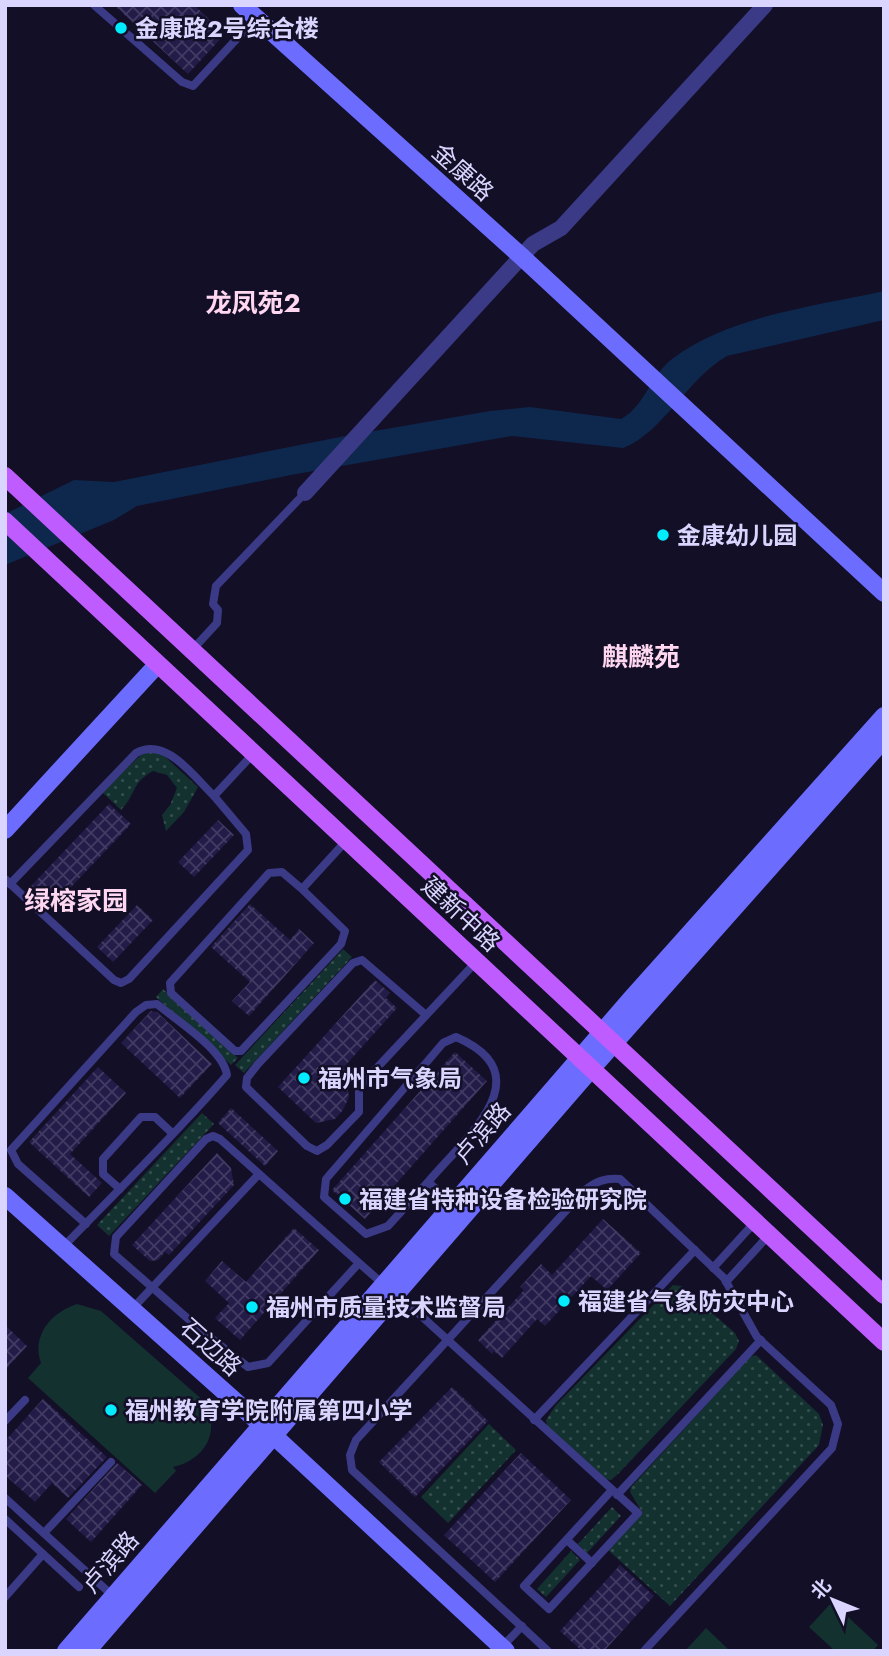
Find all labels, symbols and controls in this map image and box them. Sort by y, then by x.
place label: 金康路2号综合楼 [135,11,319,46]
marker: 金康路2号综合楼 [113,20,129,36]
street label: 金康路 [425,135,501,209]
district label: 龙凤苑2 [205,284,301,322]
place label: 金康幼儿园 [677,518,797,553]
marker: 金康幼儿园 [655,527,671,543]
district label: 麒麟苑 [602,638,680,676]
street label: 建新中路 [414,868,508,960]
district label: 绿榕家园 [24,882,128,920]
place label: 福州市气象局 [318,1061,462,1096]
marker: 福州市气象局 [296,1070,312,1086]
street label: 卢滨路 [445,1094,519,1172]
place label: 福建省特种设备检验研究院 [359,1182,647,1217]
marker: 福建省特种设备检验研究院 [337,1191,353,1207]
place label: 福建省气象防灾中心 [578,1284,794,1319]
place label: 福州市质量技术监督局 [266,1290,506,1325]
marker: 福建省气象防灾中心 [556,1293,572,1309]
marker: 福州市质量技术监督局 [244,1299,260,1315]
street label: 石边路 [173,1310,249,1384]
place label: 福州教育学院附属第四小学 [125,1393,413,1428]
marker: 福州教育学院附属第四小学 [103,1402,119,1418]
street label: 卢滨路 [73,1523,147,1601]
north arrow [798,1565,868,1635]
text: 北 [805,1573,837,1605]

